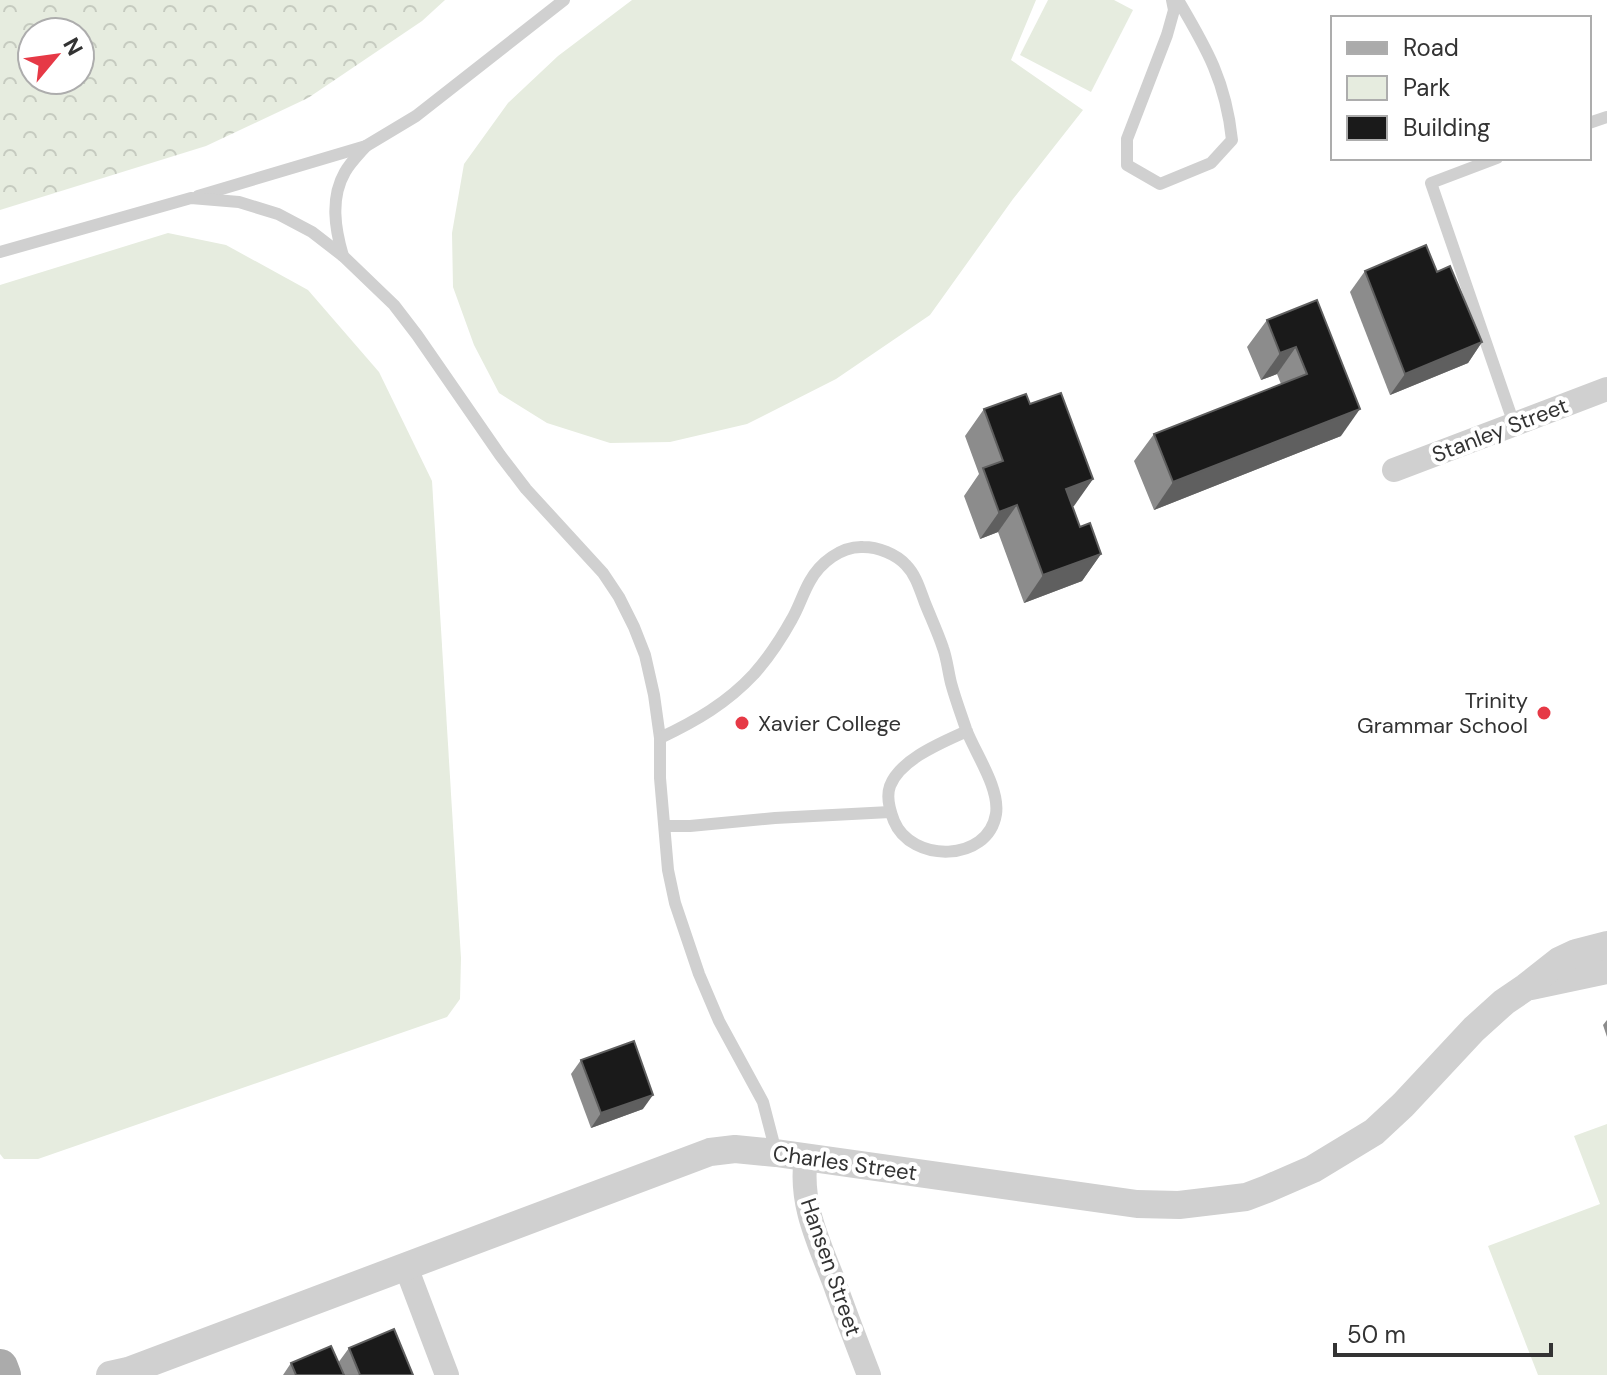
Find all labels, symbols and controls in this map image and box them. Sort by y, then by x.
north arrow [16,16,96,96]
legend [1331,16,1591,160]
text: N [56,32,90,61]
text: Road [1403,32,1459,63]
text: Park [1403,72,1450,103]
text: Building [1403,112,1490,143]
street label: Stanley Street [1428,391,1572,469]
place label: Trinity Grammar School [1357,686,1528,740]
marker: Trinity Grammar School [1535,704,1553,722]
place label: Xavier College [758,709,901,738]
marker: Xavier College [733,714,751,732]
street label: Charles Street [771,1139,919,1187]
street label: Hansen Street [794,1194,868,1340]
scale bar [1335,1307,1551,1357]
text: 50 m [1347,1319,1406,1350]

